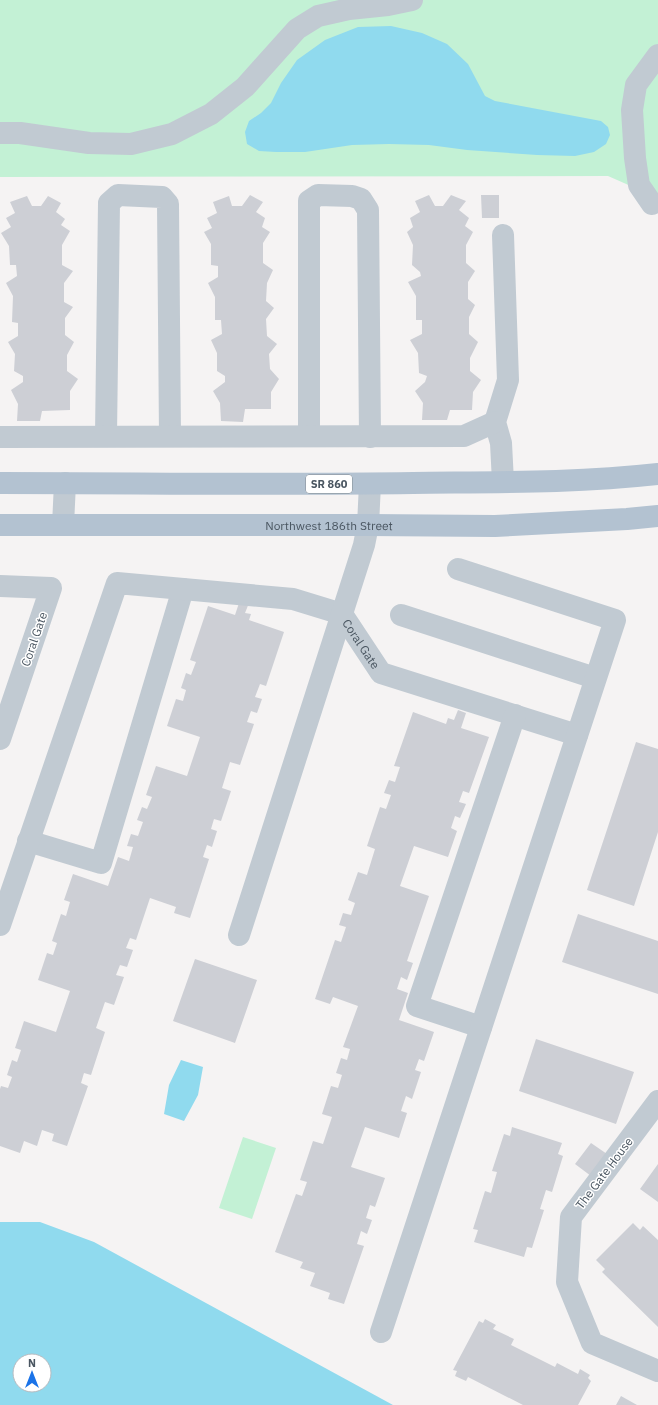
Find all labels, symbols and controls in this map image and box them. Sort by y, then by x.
road number: SR 860 [306,475,352,493]
street label: Northwest 186th Street [265,517,393,533]
street label: Coral Gate [18,609,50,668]
street label: Coral Gate [340,616,384,672]
street label: The Gate House [572,1134,636,1212]
north arrow [12,1353,52,1393]
text: N [28,1356,36,1370]

